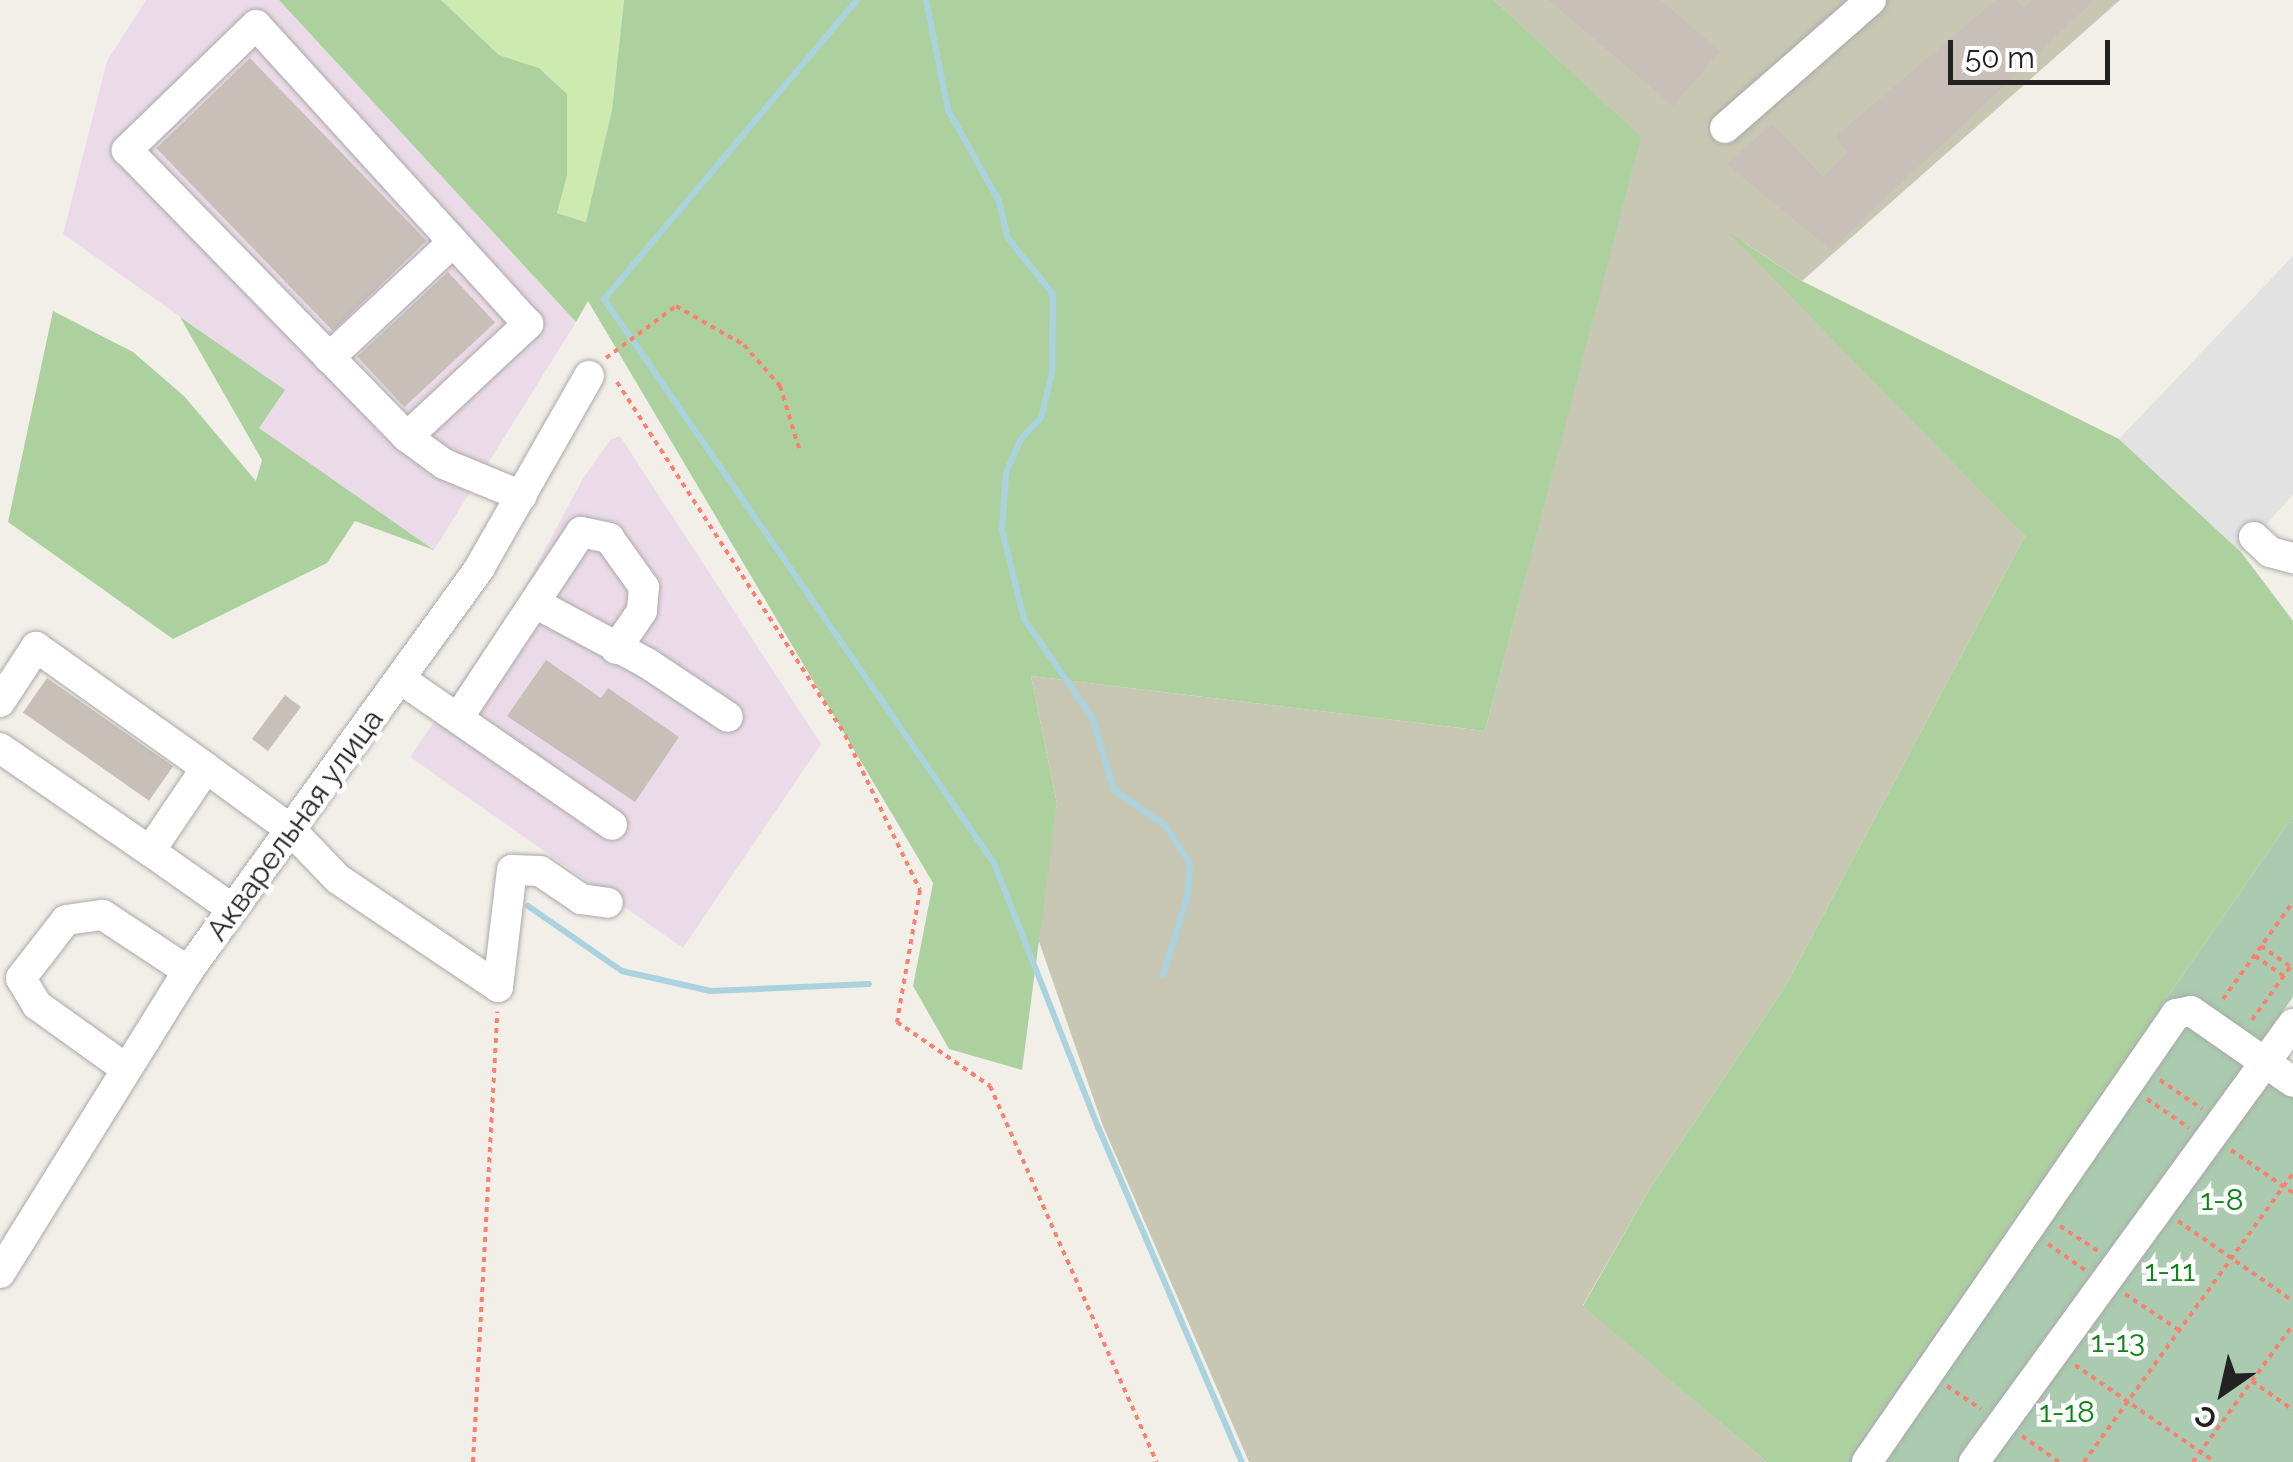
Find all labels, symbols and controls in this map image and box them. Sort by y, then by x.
scale bar [1953,20,2116,82]
text: 50 m [1965,40,2035,75]
street label: Акварельная улица [199,702,391,948]
park label: 1-8 [2201,1182,2243,1218]
park label: 1-11 [2145,1253,2195,1289]
park label: 1-13 [2091,1324,2145,1360]
north arrow [2173,1342,2273,1442]
park label: 1-18 [2039,1394,2095,1430]
text: С [2189,1398,2223,1436]

